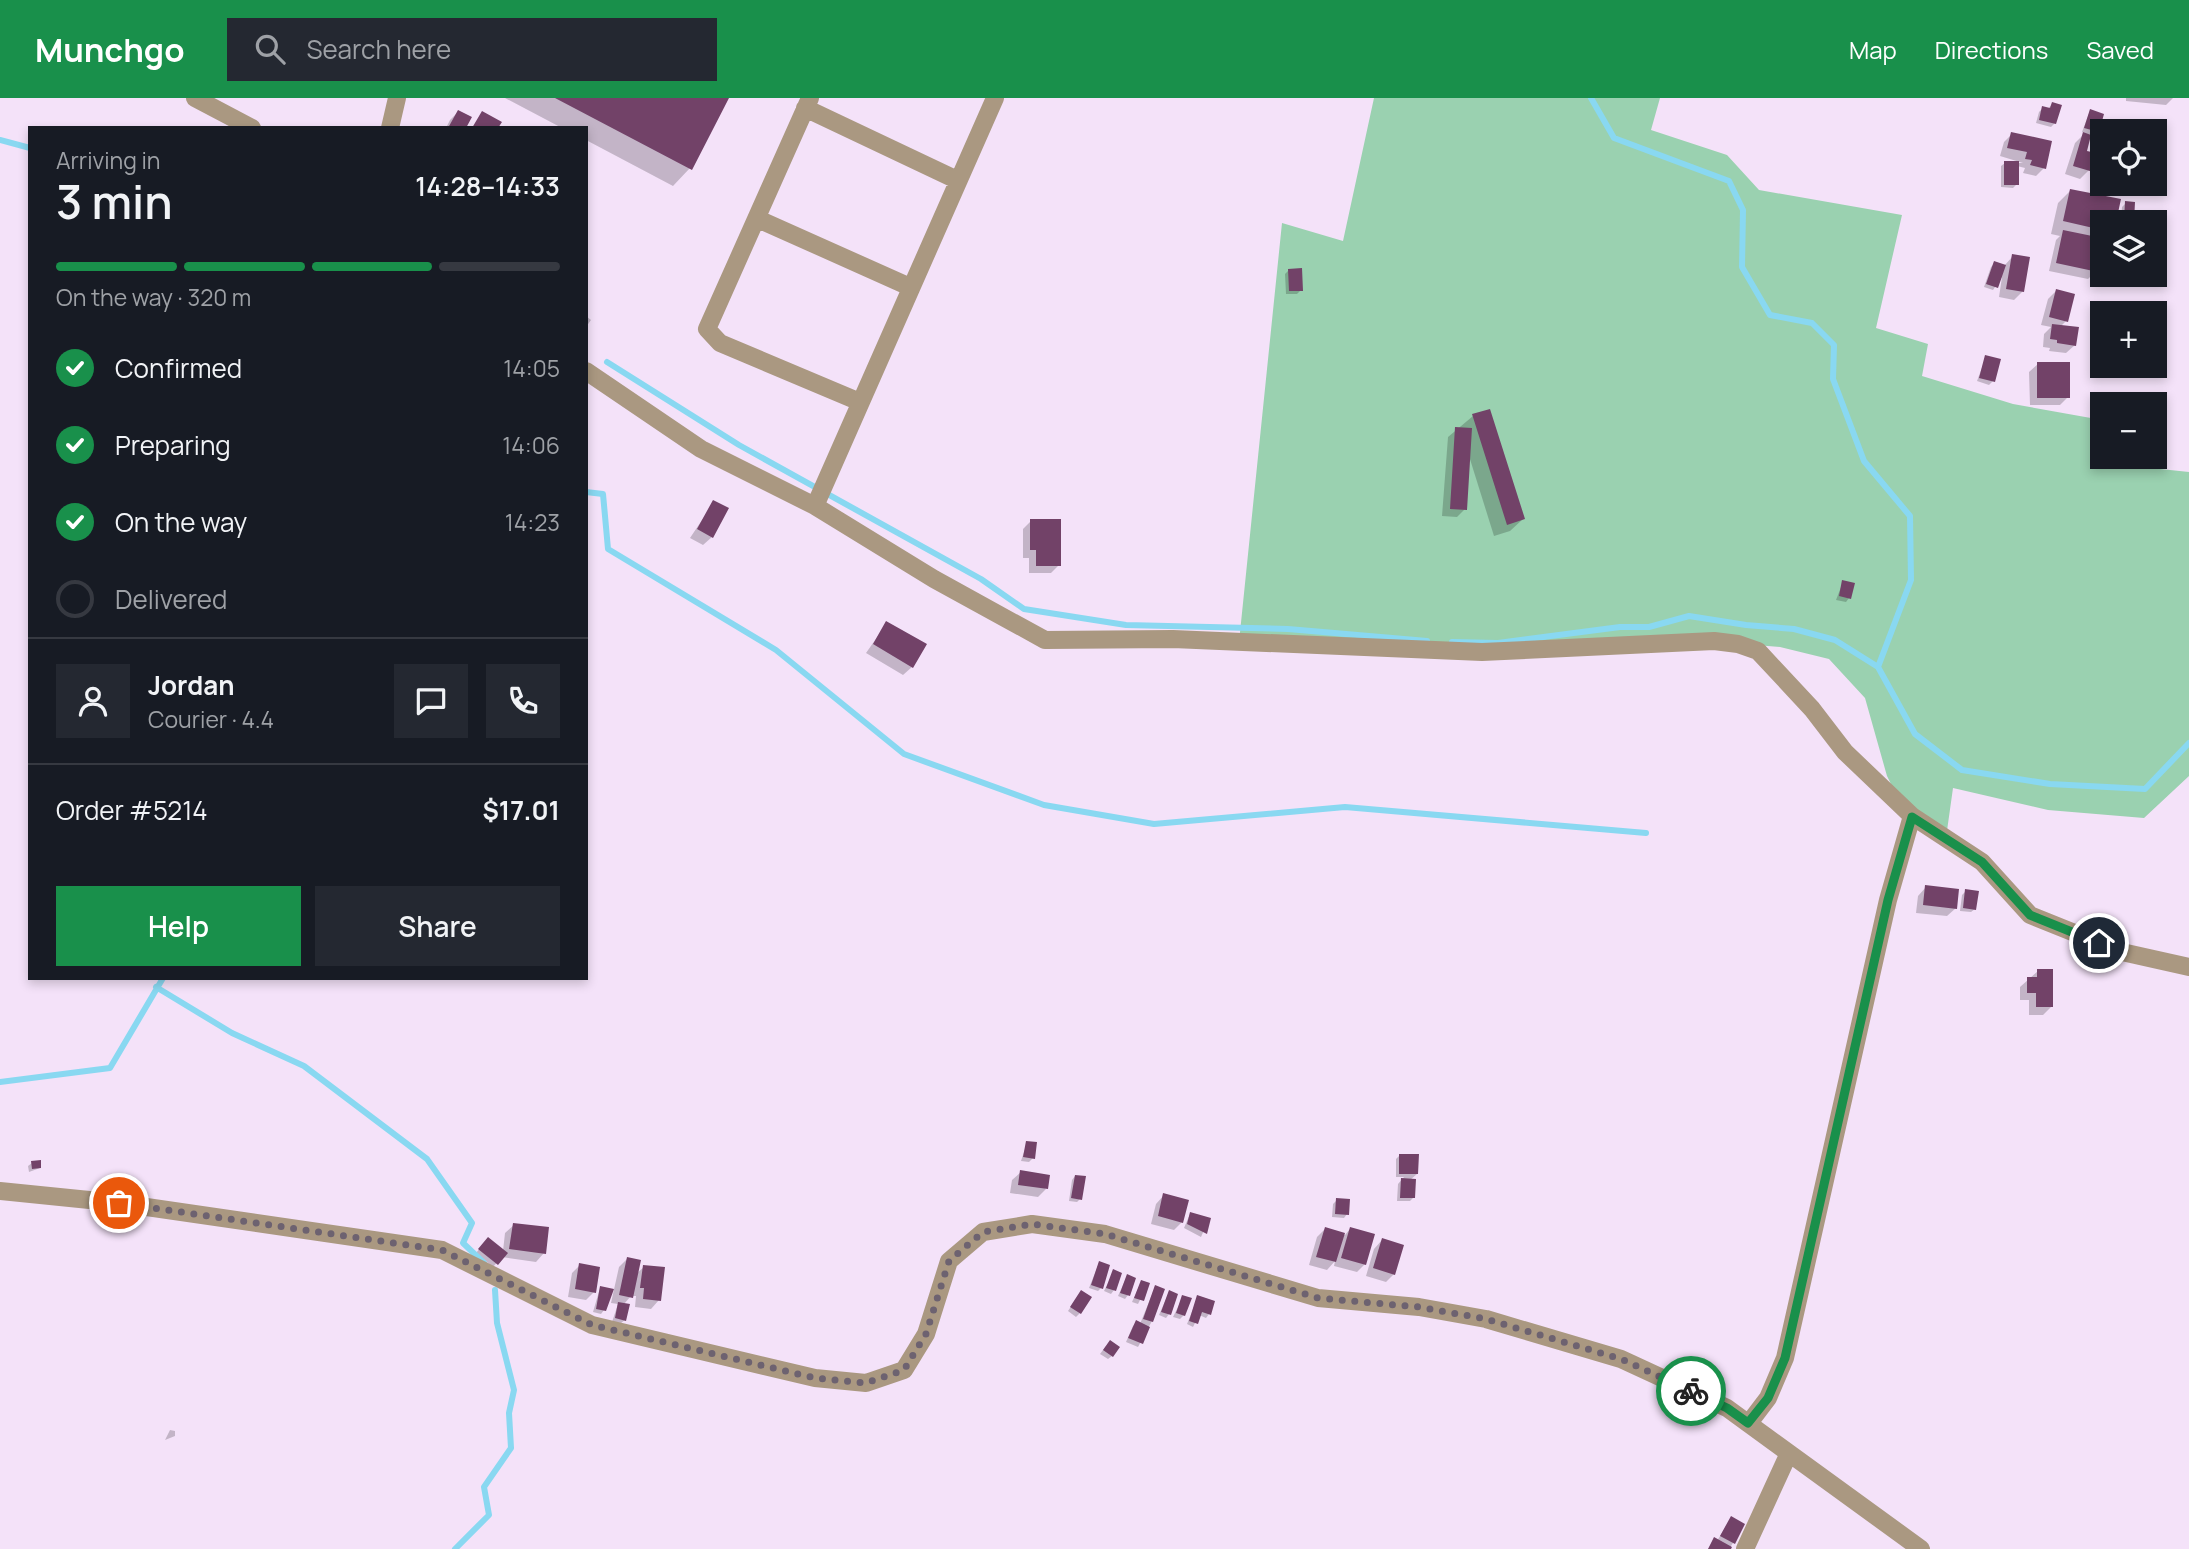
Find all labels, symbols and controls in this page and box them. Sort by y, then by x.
search box [227,18,717,81]
text: Munchgo [35,27,185,72]
icon: search [251,30,289,68]
text: Search here [307,31,451,67]
text: Map [1849,33,1897,66]
text: Directions [1935,33,2048,66]
text: Saved [2086,33,2154,66]
map controls [2090,119,2167,469]
button: locate [2090,119,2167,196]
text: Arriving in [56,144,161,176]
text: 14:28–14:33 [415,168,560,204]
text: 3 min [56,170,173,233]
button: layers [2090,210,2167,287]
text: On the way · 320 m [56,281,251,313]
button: + [2090,301,2167,378]
icon: check [56,349,94,387]
text: Confirmed [115,350,242,386]
text: 14:05 [503,352,560,384]
button: − [2090,392,2167,469]
icon: check [56,426,94,464]
text: Preparing [115,427,231,463]
text: 14:06 [502,429,560,461]
icon: check [56,503,94,541]
text: On the way [115,504,247,540]
text: 14:23 [505,506,560,538]
text: Delivered [115,581,227,617]
button: person [56,664,130,738]
button: chat [394,664,468,738]
button: phone [486,664,560,738]
text: Jordan [148,667,234,703]
text: Courier · 4.4 [148,703,274,735]
text: Order #5214 [56,792,208,828]
text: $17.01 [482,792,560,828]
button: Help [56,886,301,966]
button: Share [315,886,560,966]
pin [2069,913,2129,973]
icon: home [2080,924,2118,962]
pin [89,1173,149,1233]
icon: bag [100,1184,138,1222]
courier [1656,1356,1726,1426]
icon: bike [1672,1372,1710,1410]

